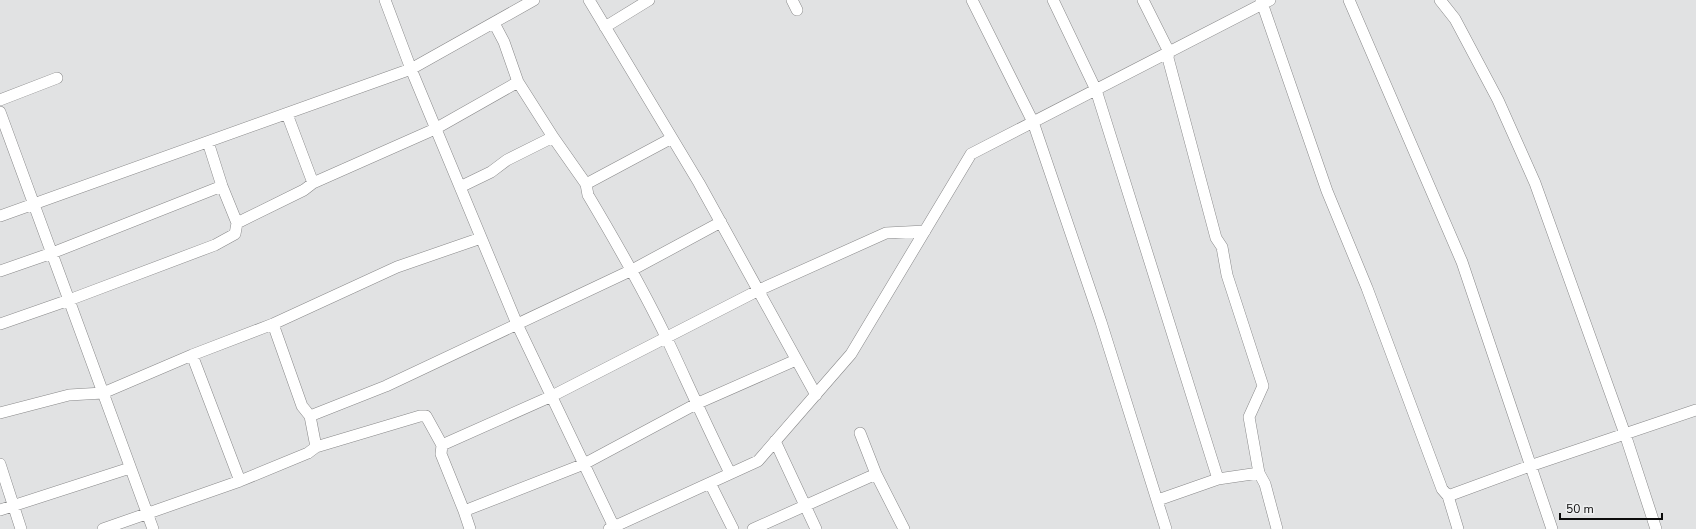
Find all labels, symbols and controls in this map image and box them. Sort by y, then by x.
scale bar [1560,495,1662,521]
text: 50 m [1566,501,1594,517]

